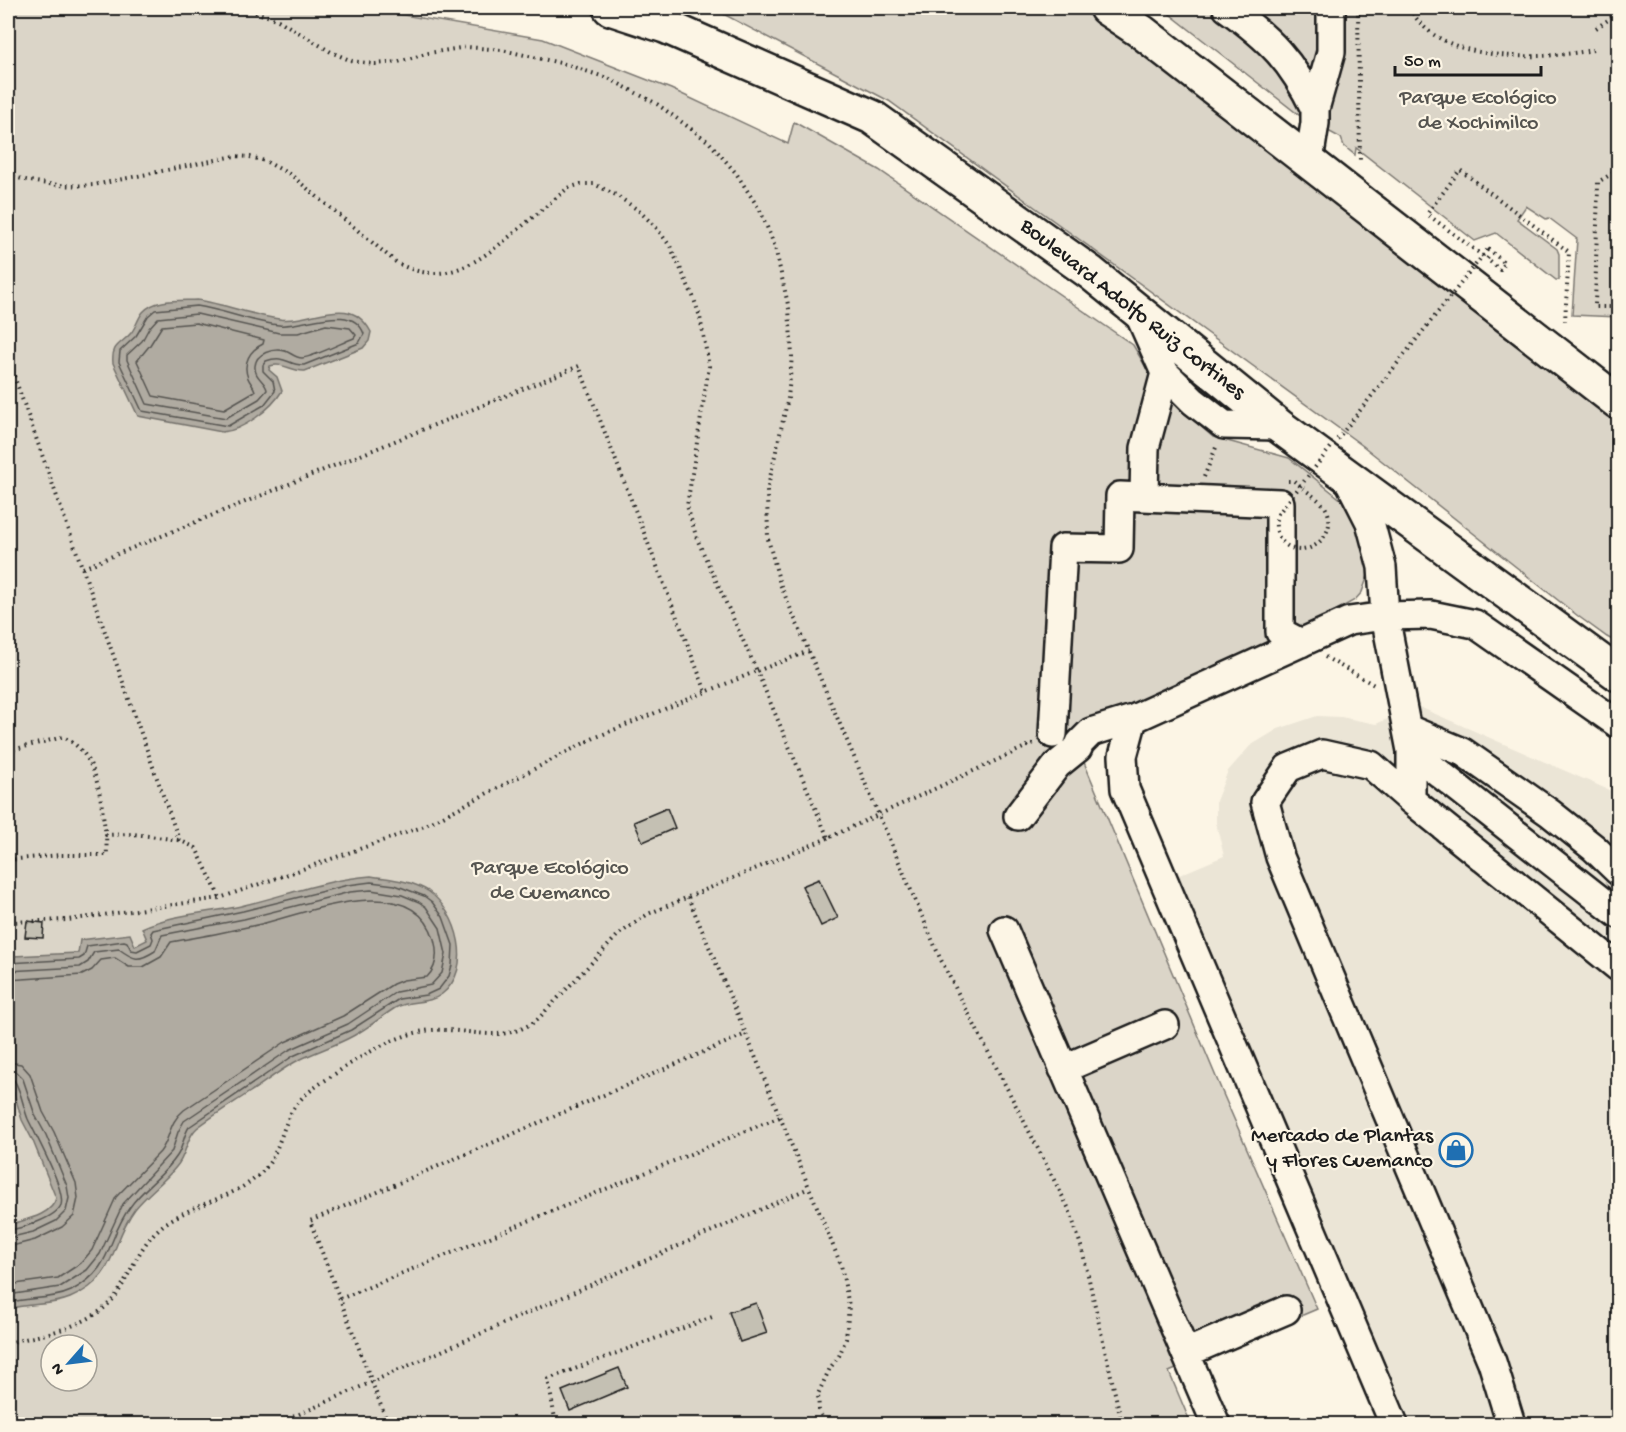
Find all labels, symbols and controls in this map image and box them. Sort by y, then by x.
scale bar [1395,39,1540,77]
text: 50 m [1404,52,1441,73]
park label: Parque Ecológico de Xochimilco [1398,86,1557,137]
street label: Boulevard Adolfo Ruiz Cortines [1013,213,1251,407]
park label: Parque Ecológico de Cuemanco [470,856,629,907]
place label: Mercado de Plantas y Flores Cuemanco [1251,1124,1434,1175]
shop icon: Mercado de Plantas y Flores Cuemanco [1438,1132,1474,1168]
north arrow [39,1333,99,1393]
text: N [48,1359,70,1377]

